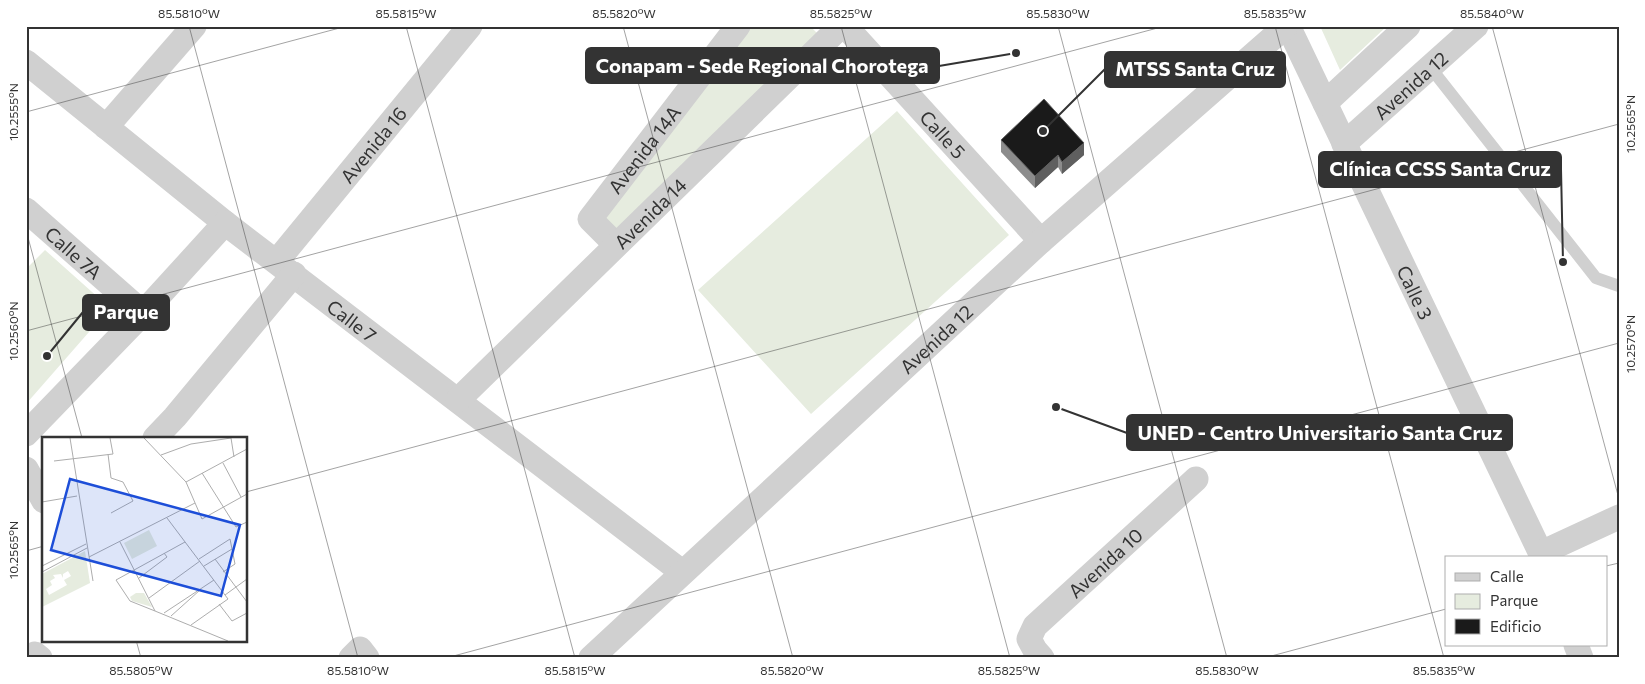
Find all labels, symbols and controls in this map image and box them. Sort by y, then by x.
text: 85.5810°W [158,6,220,20]
text: 85.5815°W [376,6,436,20]
text: 85.5820°W [592,6,656,20]
text: 85.5825°W [810,6,872,20]
text: 85.5830°W [1026,6,1090,20]
text: 85.5835°W [1244,6,1306,20]
text: 85.5840°W [1460,6,1524,20]
street label: Avenida 12 [1369,46,1452,124]
callout: Conapam - Sede Regional Chorotega [586,48,939,83]
callout: MTSS Santa Cruz [1105,52,1285,87]
text: Conapam - Sede Regional Chorotega [595,53,929,77]
text: MTSS Santa Cruz [1115,56,1275,80]
text: 10.2555°N [6,83,20,141]
text: 10.2565°N [1623,95,1637,153]
street label: Avenida 14A [603,100,685,198]
street label: Avenida 16 [335,102,411,187]
street label: Calle 5 [916,105,971,163]
callout: Clínica CCSS Santa Cruz [1319,152,1561,187]
text: Clínica CCSS Santa Cruz [1329,156,1551,180]
street label: Avenida 14 [609,172,691,253]
street label: Calle 7A [41,221,107,283]
street label: Calle 3 [1393,261,1438,323]
street label: Calle 7 [323,294,382,346]
callout: Parque [83,295,169,330]
text: Parque [93,299,159,323]
street label: Avenida 12 [895,299,977,378]
text: 10.2560°N [6,302,20,360]
text: 10.2570°N [1623,315,1637,373]
callout: UNED - Centro Universitario Santa Cruz [1127,415,1512,450]
text: UNED - Centro Universitario Santa Cruz [1138,420,1502,444]
inset map [42,437,248,642]
text: 10.2565°N [6,521,20,579]
street label: Avenida 10 [1063,523,1147,602]
legend [1445,556,1608,646]
text: Calle [1490,567,1524,585]
text: Parque [1490,591,1538,609]
text: Edificio [1490,617,1541,635]
text: 85.5805°W [109,663,173,677]
text: 85.5810°W [327,663,389,677]
text: 85.5815°W [545,663,605,677]
text: 85.5820°W [760,663,824,677]
text: 85.5825°W [978,663,1040,677]
text: 85.5830°W [1195,663,1259,677]
text: 85.5835°W [1413,663,1475,677]

